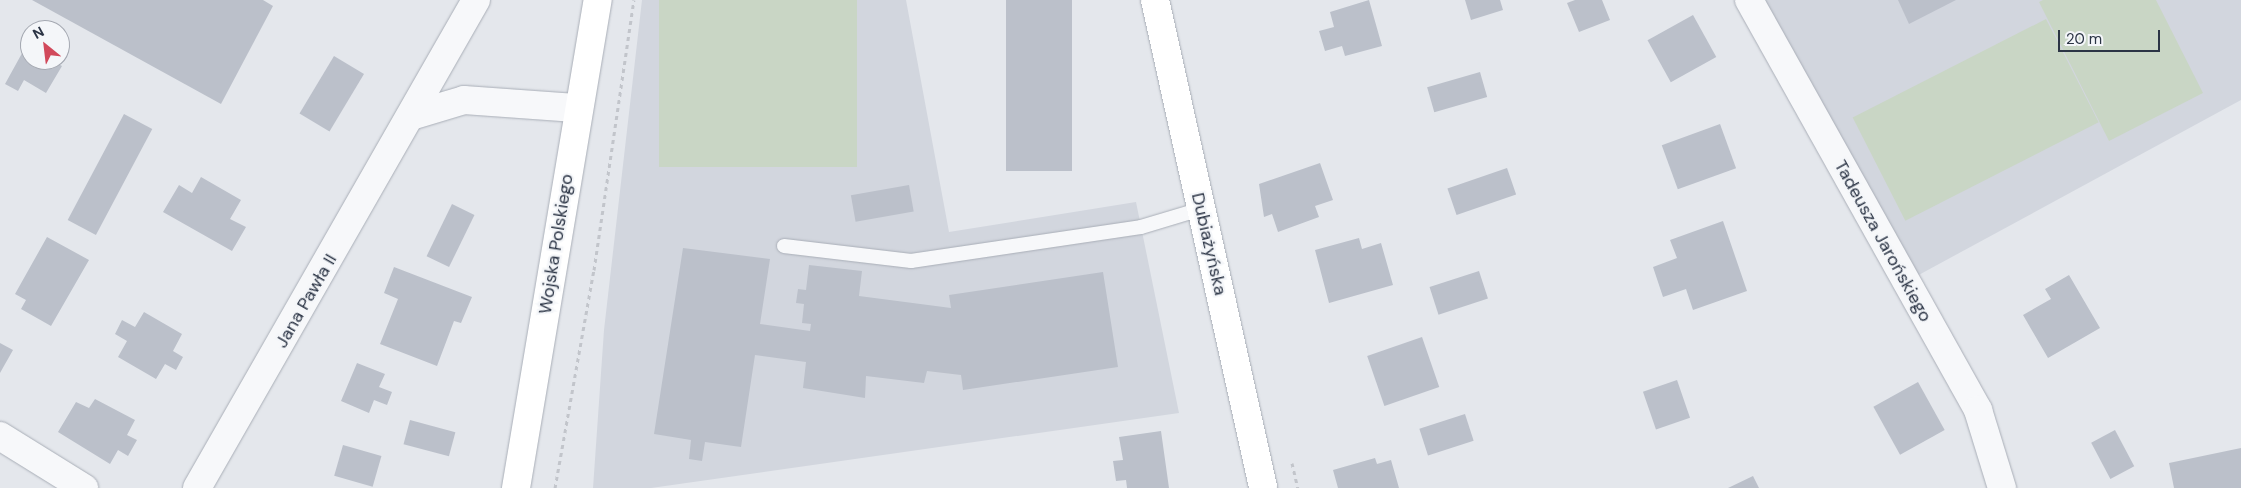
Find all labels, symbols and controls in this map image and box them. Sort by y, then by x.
north arrow [20,20,70,70]
scale bar [2061,20,2164,52]
text: N [29,22,47,43]
text: 20 m [2066,29,2102,49]
street label: Tadeusza Jarońskiego [1830,156,1936,326]
street label: Wojska Polskiego [534,172,578,316]
street label: Dubiażyńska [1187,191,1231,297]
street label: Jana Pawła II [270,250,342,352]

